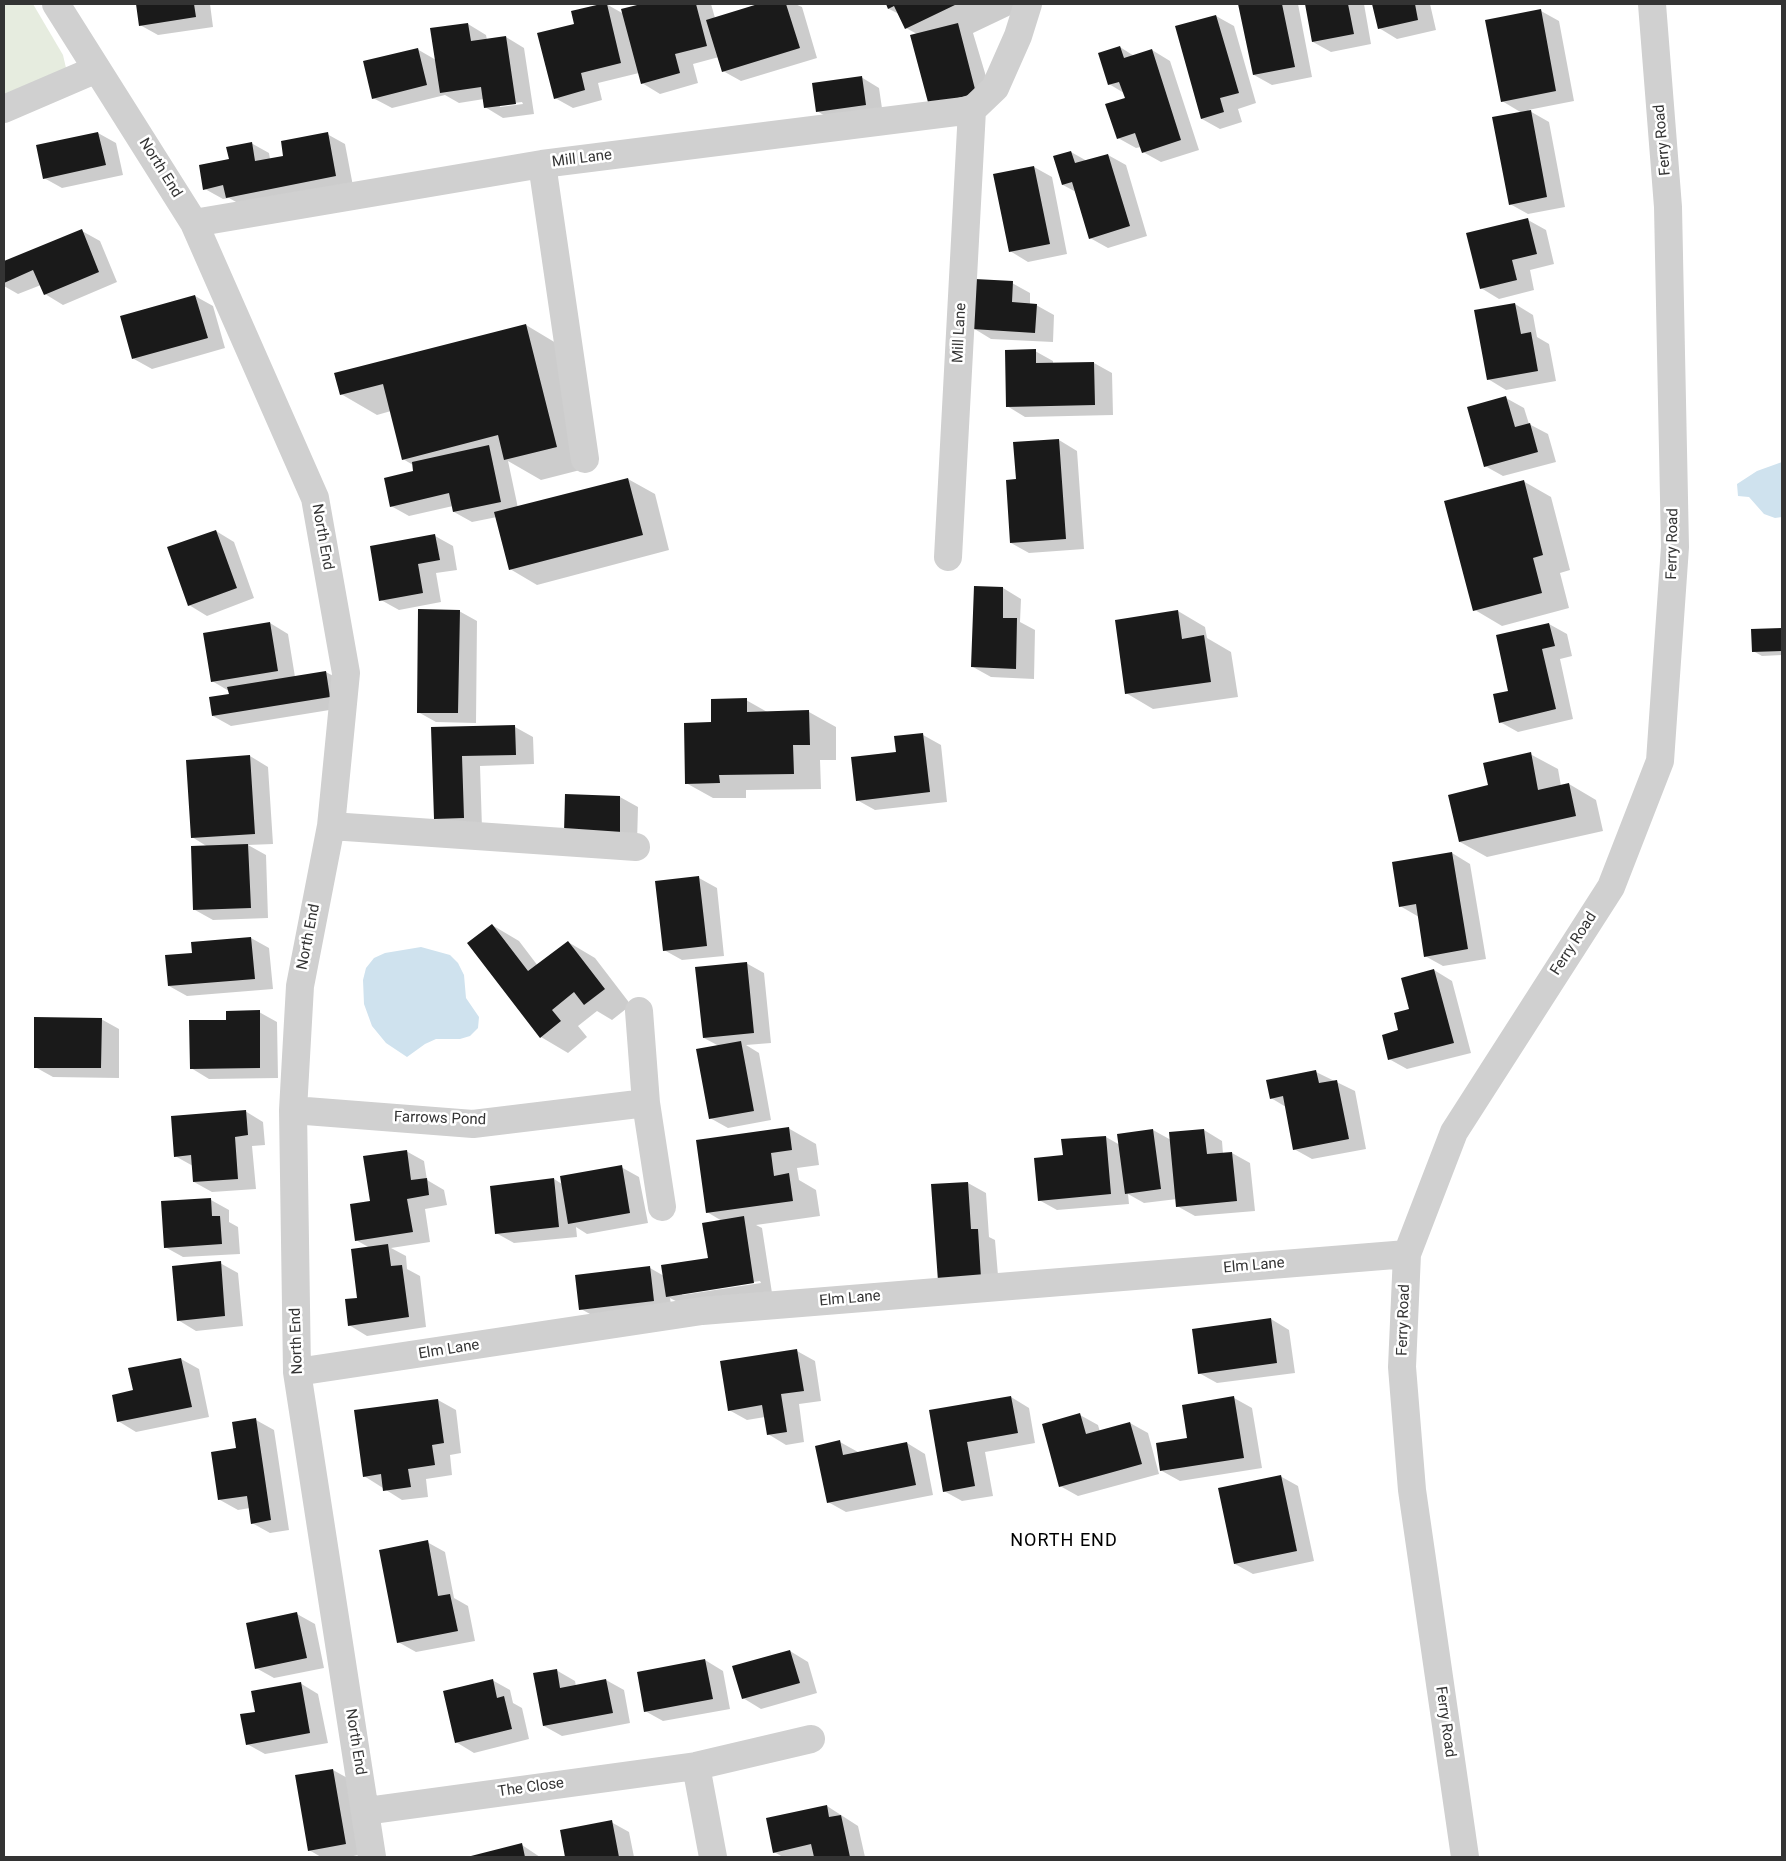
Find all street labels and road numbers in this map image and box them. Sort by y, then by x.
street label: Ferry Road [1651,104,1675,176]
street label: North End [135,135,185,201]
street label: Mill Lane [551,146,613,172]
street label: Mill Lane [949,302,971,364]
street label: North End [307,503,337,571]
street label: Ferry Road [1663,508,1683,580]
street label: North End [294,902,324,972]
street label: Ferry Road [1547,909,1601,979]
street label: Farrows Pond [394,1108,486,1130]
street label: Elm Lane [1223,1254,1285,1278]
street label: Ferry Road [1394,1284,1414,1356]
street label: Elm Lane [819,1287,881,1311]
street label: North End [287,1307,307,1375]
street label: Elm Lane [417,1336,481,1364]
street label: Ferry Road [1431,1685,1459,1759]
street label: North End [341,1708,369,1776]
street label: The Close [497,1774,565,1802]

